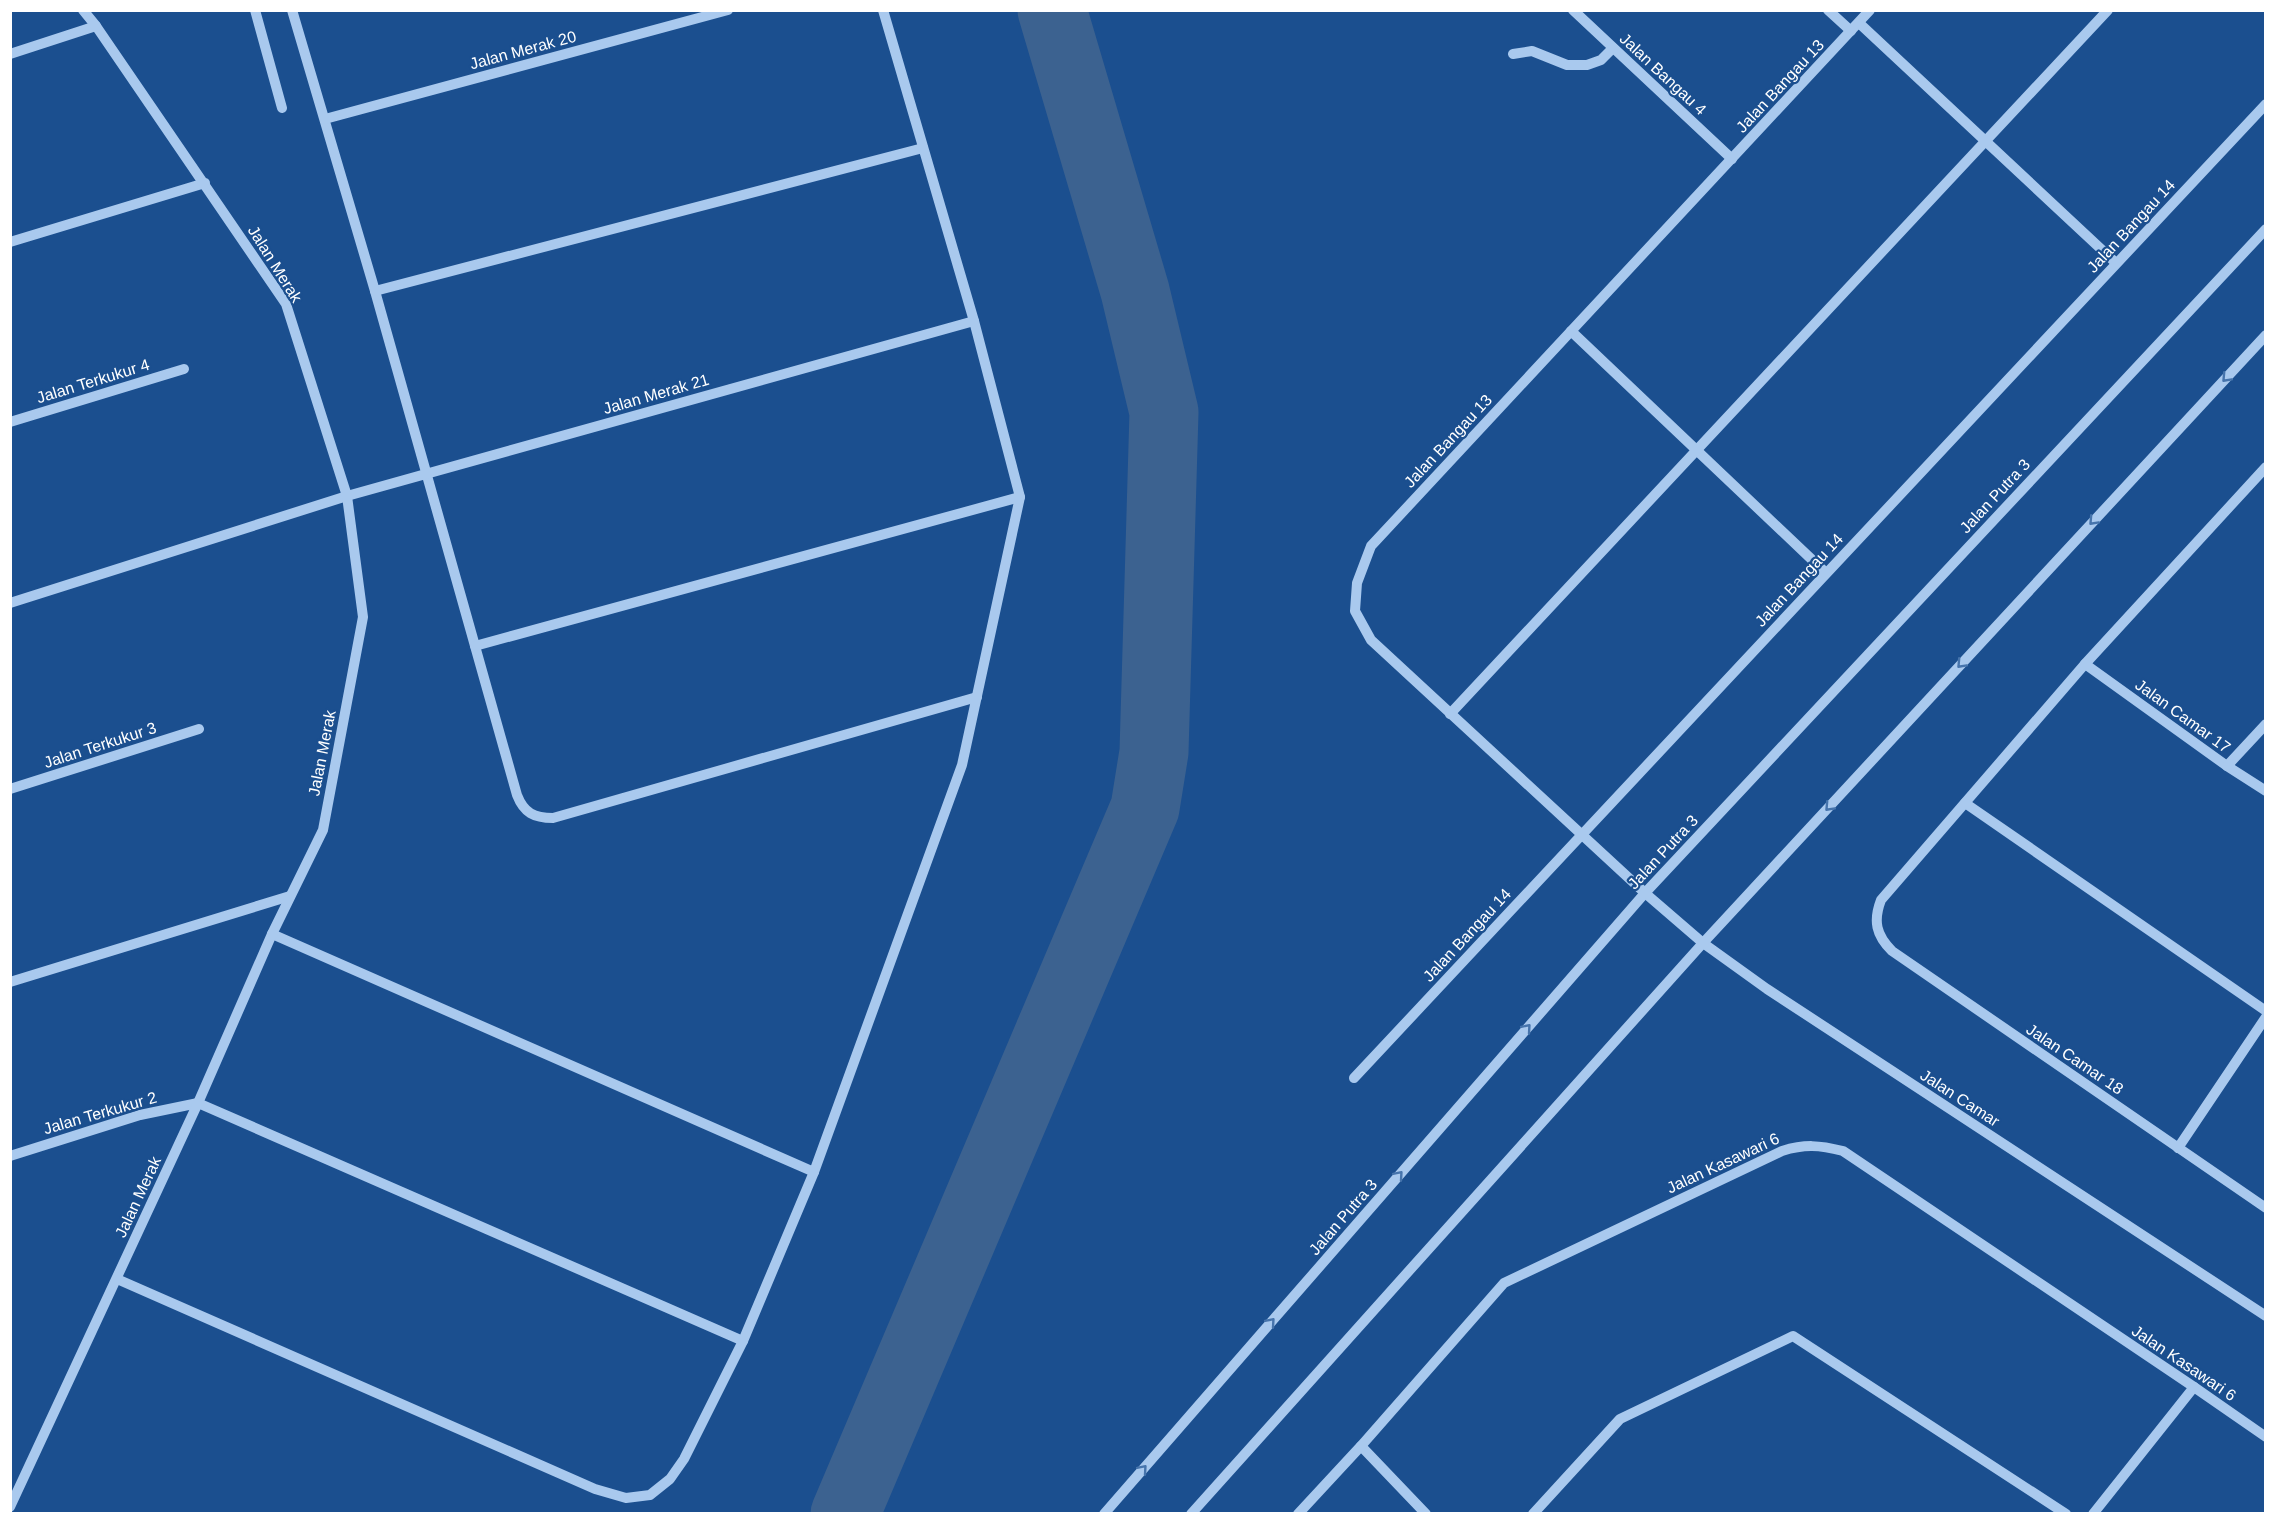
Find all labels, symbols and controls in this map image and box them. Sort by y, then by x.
street label: Jalan Merak 20 [468,28,578,72]
street label: Jalan Bangau 4 [1617,30,1710,118]
street label: Jalan Bangau 13 [1733,36,1827,136]
street label: Jalan Bangau 14 [2084,176,2178,276]
street label: Jalan Merak [245,223,306,306]
street label: Jalan Terkukur 4 [35,356,152,406]
street label: Jalan Merak 21 [601,371,711,417]
one-way arrow [2222,371,2233,382]
street label: Jalan Bangau 13 [1401,391,1495,491]
street label: Jalan Putra 3 [1957,456,2033,536]
one-way arrow [2090,514,2101,525]
street label: Jalan Bangau 14 [1752,530,1846,630]
one-way arrow [1957,658,1968,668]
street label: Jalan Camar 17 [2132,676,2234,756]
street label: Jalan Merak [305,708,339,797]
street label: Jalan Terkukur 3 [42,719,158,771]
one-way arrow [1825,800,1836,811]
street label: Jalan Putra 3 [1625,812,1701,892]
street label: Jalan Bangau 14 [1420,885,1514,985]
street label: Jalan Camar 18 [2023,1020,2127,1098]
one-way arrow [1520,1025,1531,1035]
street label: Jalan Camar [1917,1066,2003,1130]
street label: Jalan Terkukur 2 [41,1089,159,1137]
street label: Jalan Kasawari 6 [1664,1130,1782,1196]
street label: Jalan Merak [112,1153,165,1240]
one-way arrow [1392,1172,1403,1182]
street label: Jalan Putra 3 [1306,1176,1380,1258]
one-way arrow [1264,1318,1275,1329]
street label: Jalan Kasawari 6 [2129,1322,2239,1404]
one-way arrow [1136,1465,1147,1476]

